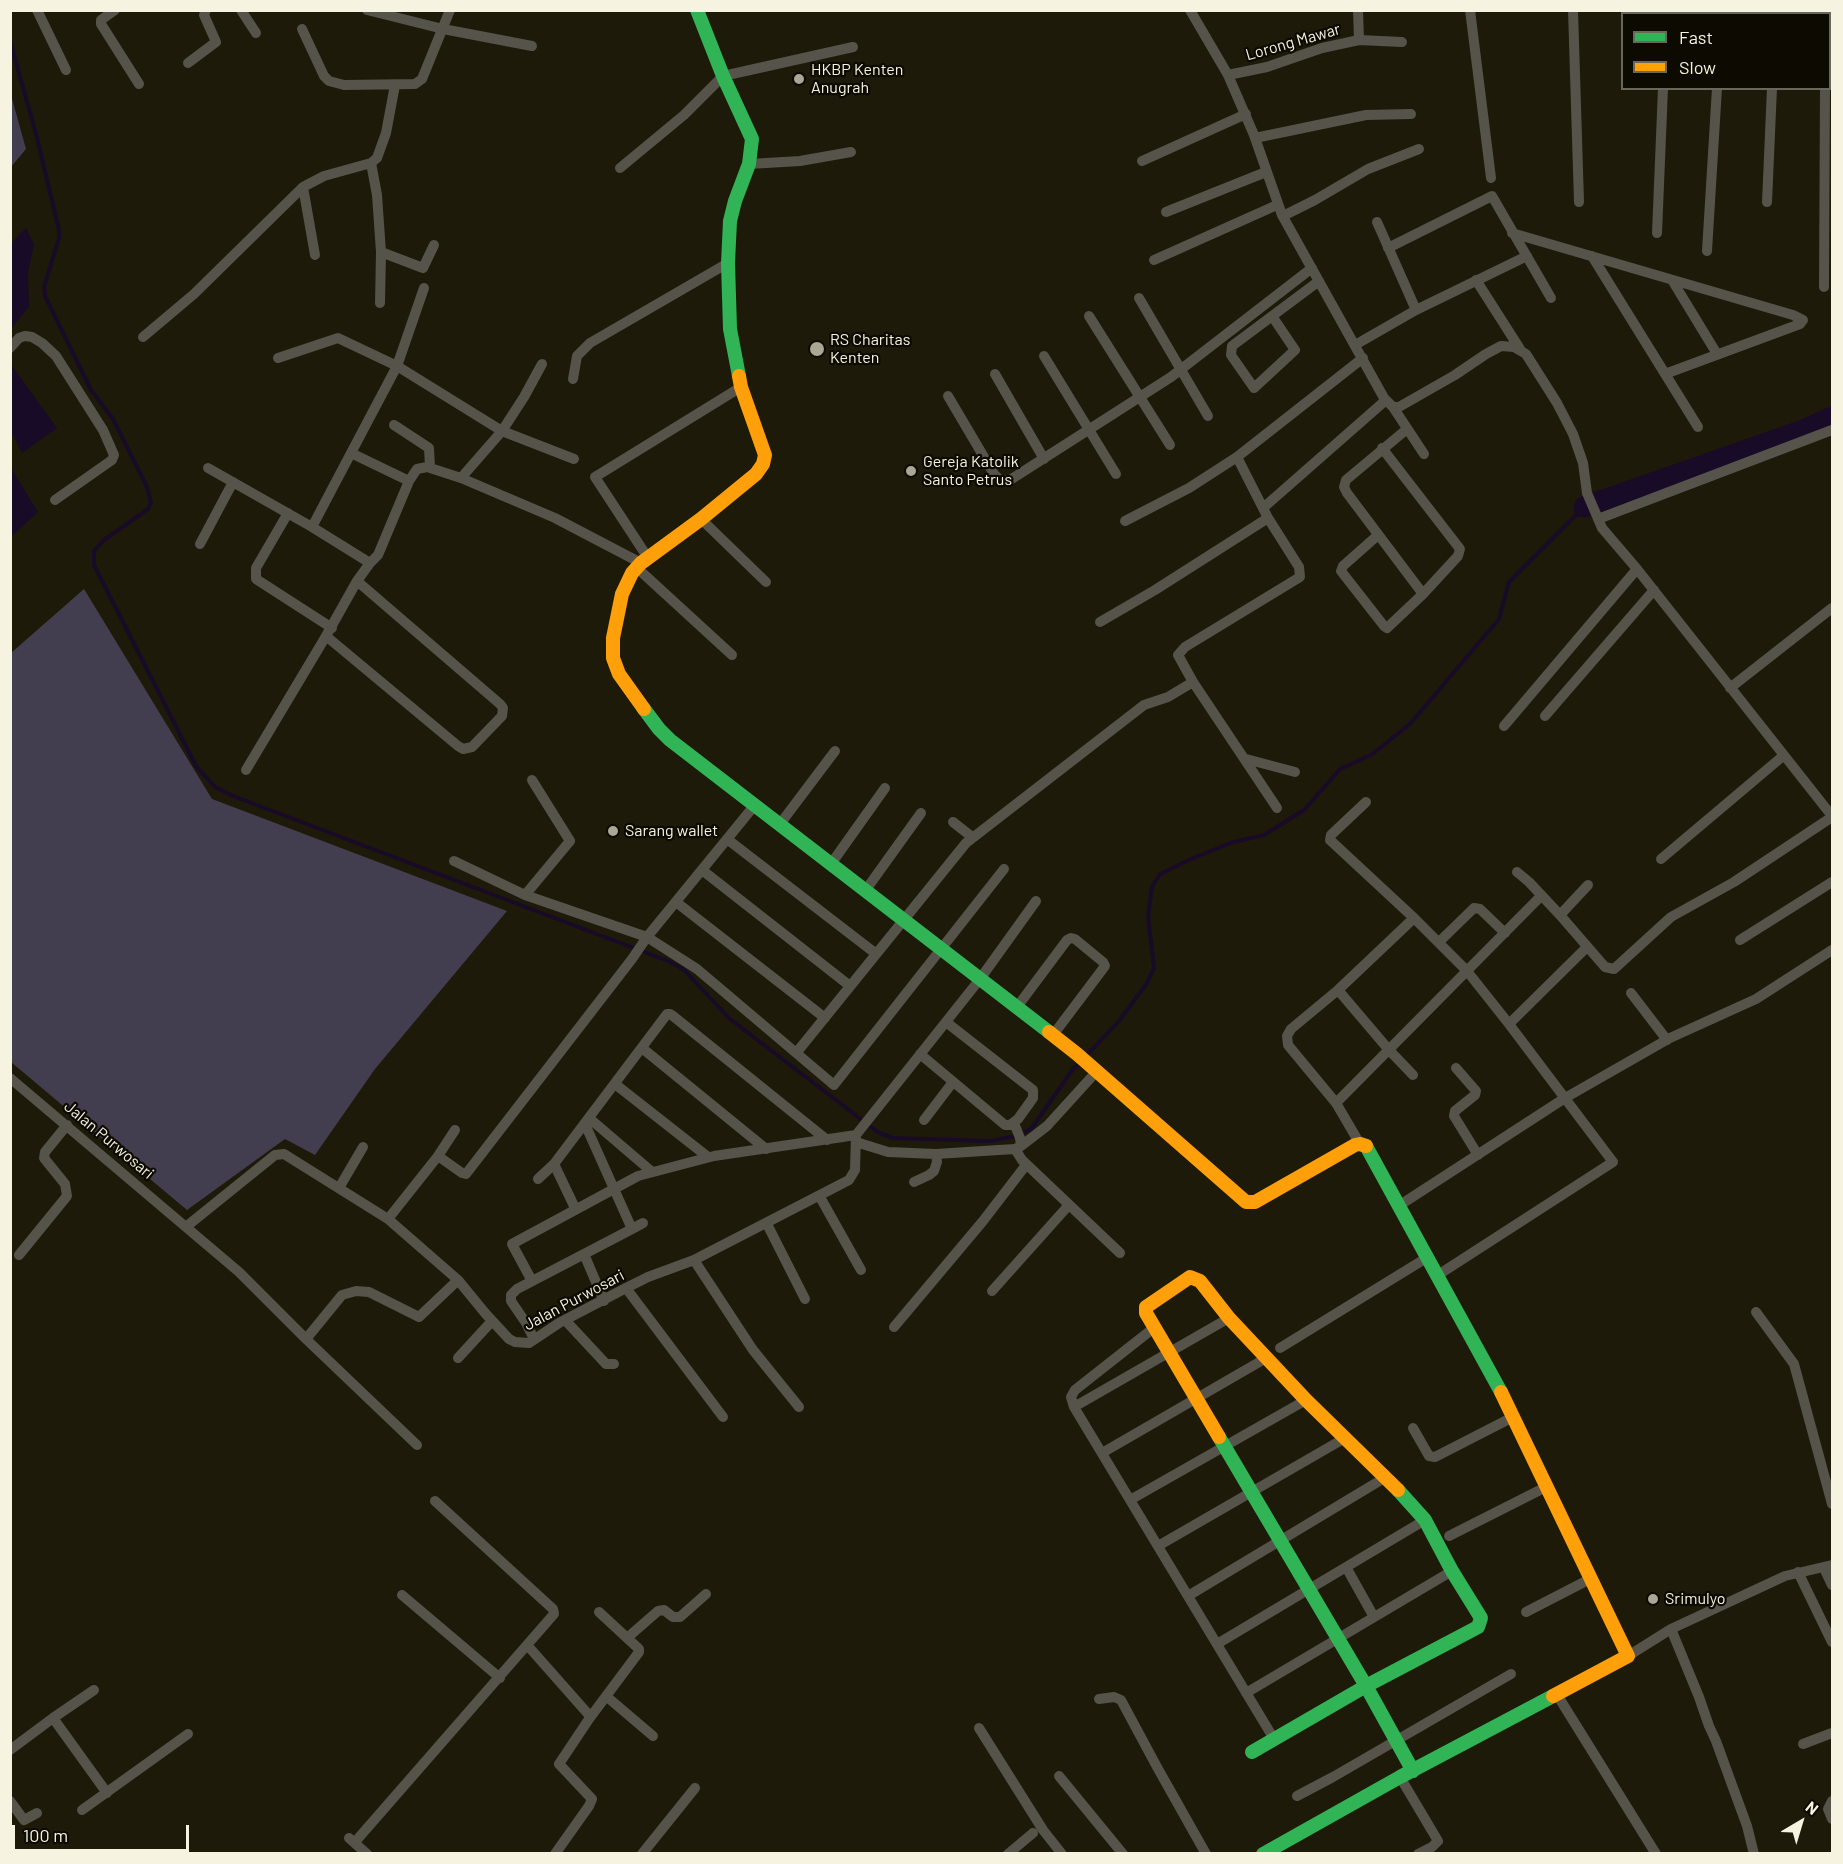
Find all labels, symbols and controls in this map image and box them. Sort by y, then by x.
legend [1621,12,1831,90]
street label: Lorong Mawar [1243,19,1343,65]
text: Fast [1679,26,1713,48]
text: Slow [1679,56,1716,78]
place label: HKBP Kenten Anugrah [811,60,903,98]
marker: HKBP Kenten Anugrah [792,72,806,86]
place label: RS Charitas Kenten [830,330,910,368]
marker: RS Charitas Kenten [808,340,826,358]
place label: Gereja Katolik Santo Petrus [923,452,1019,490]
marker: Gereja Katolik Santo Petrus [904,464,918,478]
place label: Sarang wallet [625,821,718,841]
marker: Sarang wallet [606,824,620,838]
street label: Jalan Purwosari [60,1097,158,1183]
street label: Jalan Purwosari [520,1265,628,1335]
place label: Srimulyo [1665,1589,1726,1609]
marker: Srimulyo [1646,1592,1660,1606]
north arrow [1771,1792,1831,1852]
text: N [1802,1797,1822,1818]
scale bar [15,1813,192,1851]
text: 100 m [23,1824,68,1846]

